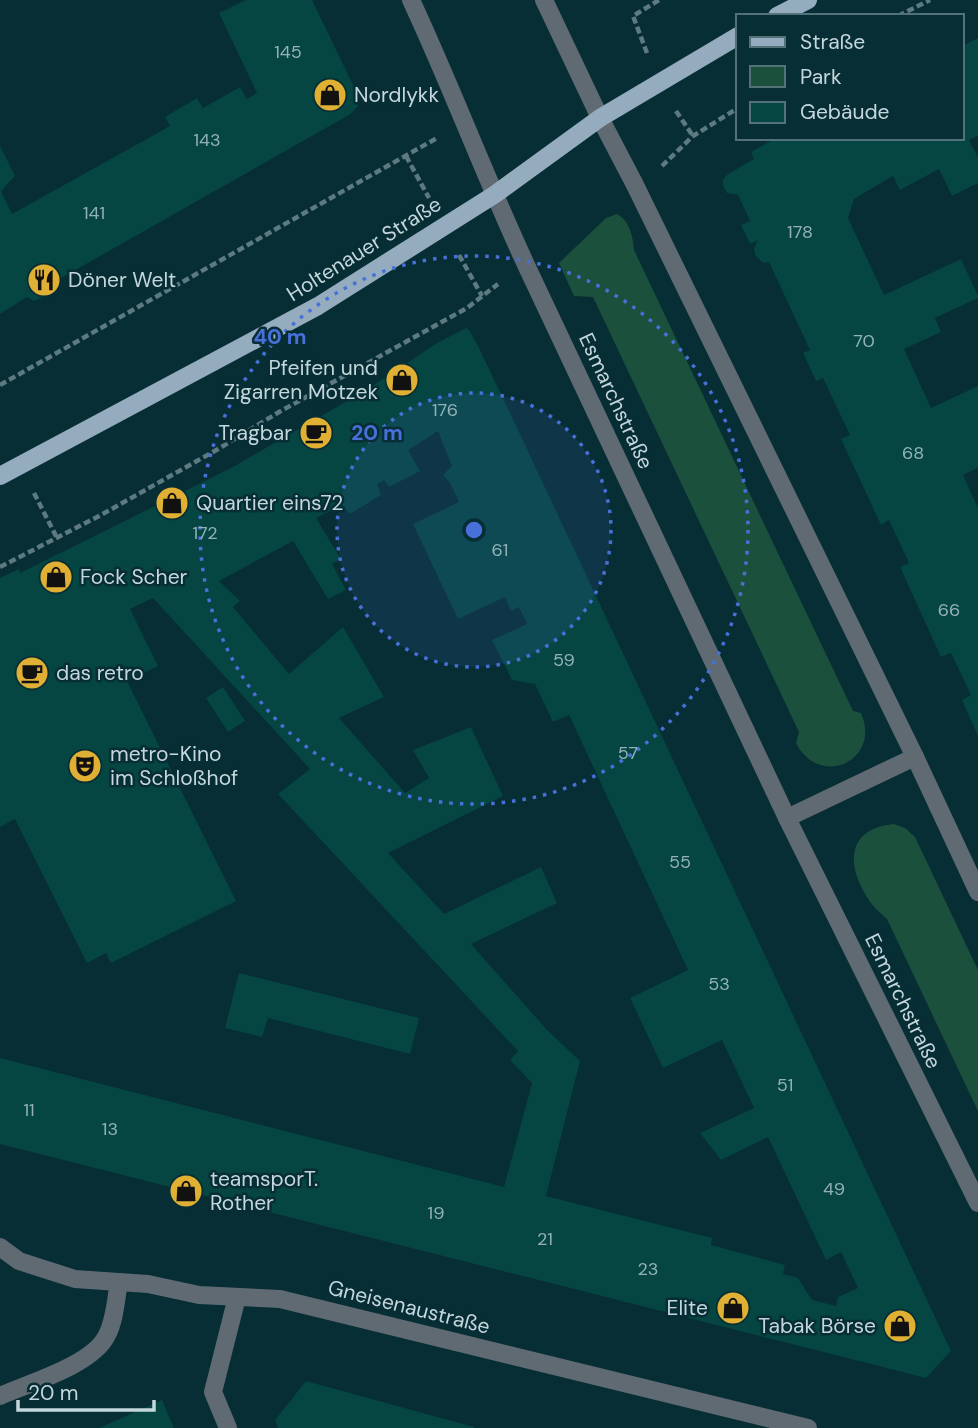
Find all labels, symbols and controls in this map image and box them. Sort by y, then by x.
legend [736,14,964,140]
text: Straße [800,28,865,56]
house number: 145 [274,40,302,64]
text: Park [800,63,842,91]
shop icon: Nordlykk [311,76,349,114]
place label: Nordlykk [354,81,439,109]
text: Gebäude [800,98,890,126]
house number: 143 [193,128,221,152]
street label: Holtenauer Straße [281,190,447,308]
house number: 141 [83,201,105,225]
house number: 178 [787,220,813,244]
restaurant icon: Döner Welt [25,261,63,299]
place label: Döner Welt [68,266,176,294]
text: 40 m [253,323,307,351]
street label: Esmarchstraße [572,328,660,474]
house number: 70 [853,329,875,353]
place label: Pfeifen und Zigarren Motzek [224,354,378,406]
shop icon: Pfeifen und Zigarren Motzek [383,361,421,399]
house number: 176 [432,398,458,422]
cafe icon: Tragbar [297,414,335,452]
place label: Tragbar [218,419,292,447]
text: 20 m [351,419,403,447]
house number: 68 [902,441,924,465]
shop icon: Quartier eins72 [153,484,191,522]
place label: Quartier eins72 [196,489,343,517]
centre of rings [462,518,486,542]
house number: 172 [192,521,218,545]
house number: 61 [492,538,508,562]
shop icon: Fock Scher [37,558,75,596]
place label: Fock Scher [80,563,188,591]
house number: 66 [938,598,960,622]
house number: 59 [553,648,575,672]
cafe icon: das retro [13,654,51,692]
place label: das retro [56,659,144,687]
place label: metro-Kino im Schloßhof [110,740,238,792]
house number: 57 [618,741,638,765]
theatre icon: metro-Kino im Schloßhof [66,747,104,785]
house number: 55 [669,850,691,874]
street label: Esmarchstraße [858,929,948,1073]
house number: 53 [708,972,730,996]
house number: 51 [777,1073,793,1097]
house number: 11 [23,1098,35,1122]
house number: 13 [102,1117,118,1141]
place label: teamsporT. Rother [210,1165,318,1217]
shop icon: teamsporT. Rother [167,1172,205,1210]
house number: 49 [823,1177,845,1201]
house number: 19 [428,1201,444,1225]
house number: 21 [537,1227,553,1251]
house number: 23 [637,1257,659,1281]
street label: Gneisenaustraße [325,1273,493,1341]
shop icon: Elite [714,1289,752,1327]
place label: Elite [667,1294,708,1322]
shop icon: Tabak Börse [881,1307,919,1345]
place label: Tabak Börse [758,1312,876,1340]
scale bar [18,1368,154,1412]
text: 20 m [28,1379,79,1407]

